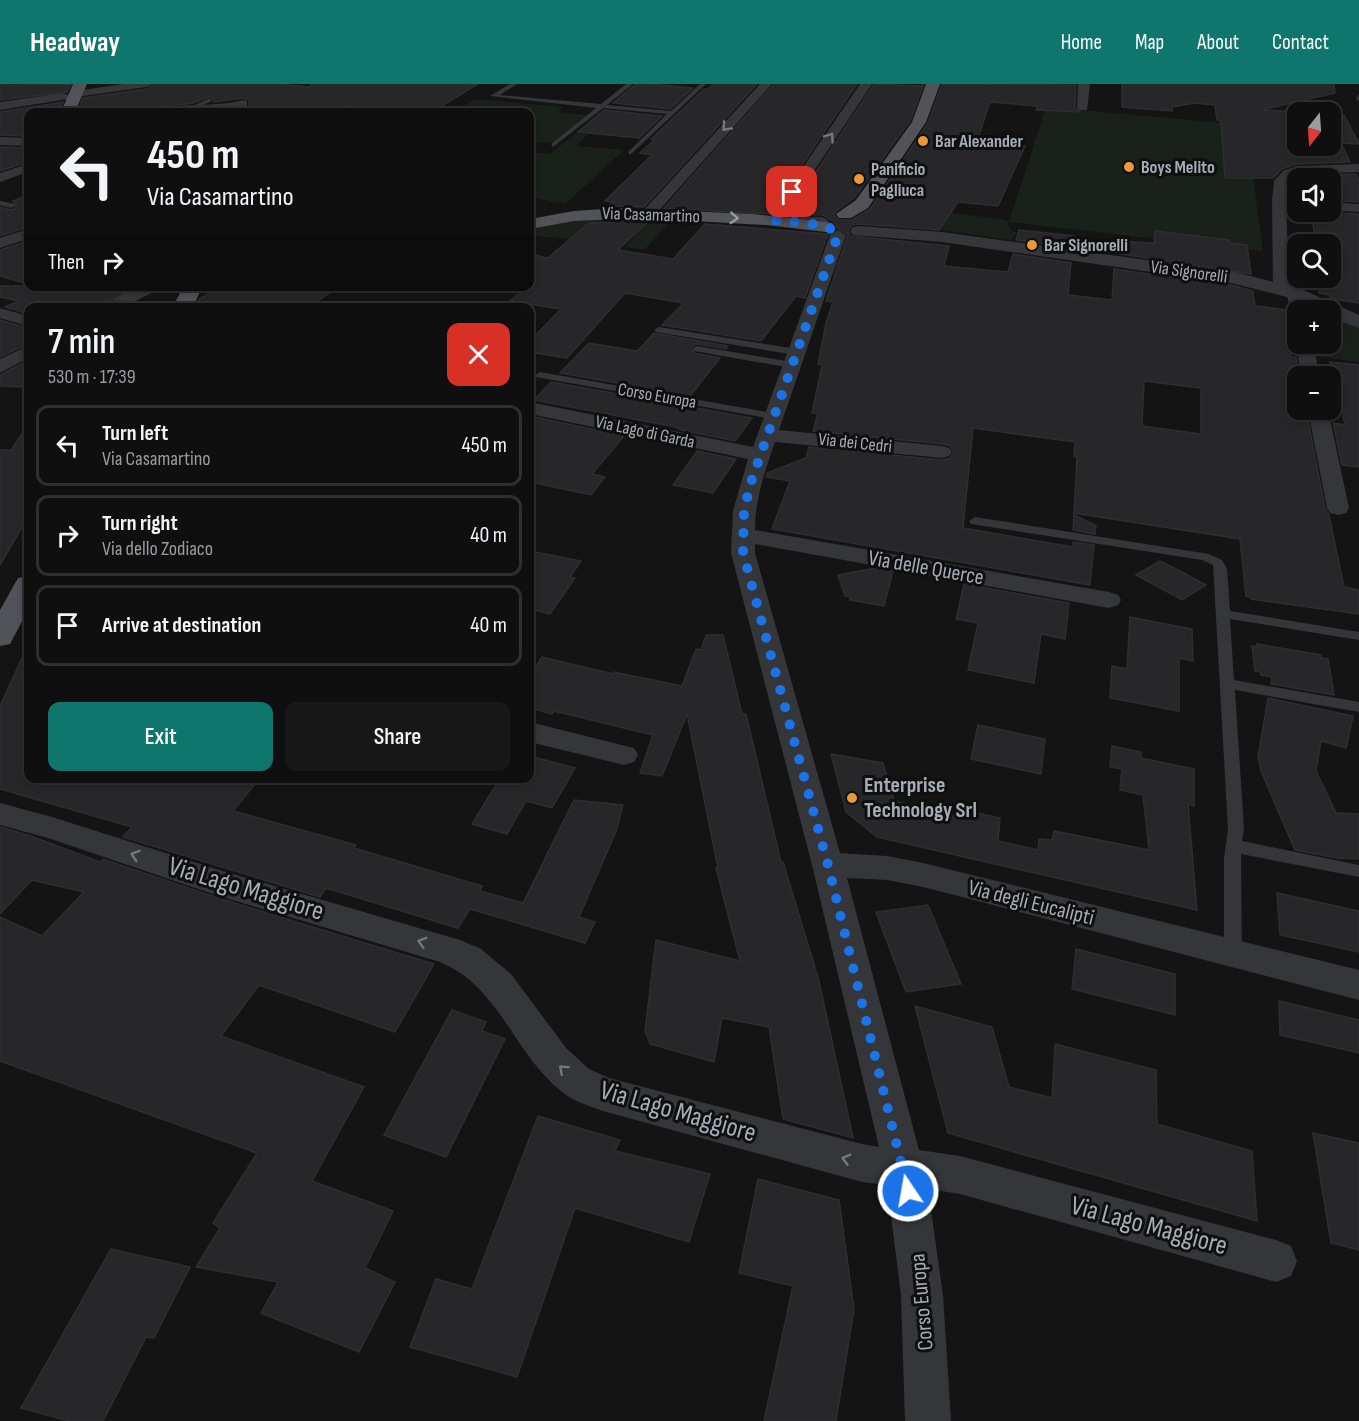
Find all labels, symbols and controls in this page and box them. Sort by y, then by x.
text: Headway [30,26,120,59]
text: Home [1061,30,1102,55]
text: Map [1135,30,1164,55]
text: About [1197,30,1239,55]
text: Contact [1272,30,1329,55]
north arrow [1287,102,1341,156]
map controls [1287,102,1341,420]
one-way arrow [722,120,733,131]
text: 450 m [147,130,239,181]
place label: Bar Alexander [935,131,1023,152]
icon: left [48,132,126,210]
one-way arrow [823,132,834,143]
marker: Bar Alexander [916,134,930,148]
place label: Boys Melito [1141,157,1215,178]
place label: Panificio Pagliuca [871,159,926,201]
marker: Boys Melito [1122,160,1136,174]
pin [766,166,817,217]
button: sound [1287,168,1341,222]
marker: Panificio Pagliuca [852,172,866,186]
icon: arrive [775,175,808,208]
text: Via Casamartino [147,181,294,213]
street label: Via Casamartino [602,203,700,227]
one-way arrow [729,211,738,224]
button: search [1287,234,1341,288]
place label: Bar Signorelli [1044,235,1128,256]
marker: Bar Signorelli [1025,238,1039,252]
icon: right [96,246,129,279]
text: Then [48,249,84,276]
street label: Via Signorelli [1149,256,1229,288]
button: + [1287,300,1341,354]
text: 7 min [48,321,115,364]
button: close [447,323,510,386]
text: 530 m · 17:39 [48,365,136,389]
button: − [1287,366,1341,420]
street label: Corso Europa [616,379,698,413]
street label: Via Lago di Garda [593,411,697,453]
text: Turn left [102,420,168,447]
icon: left [51,429,84,462]
street label: Via dei Cedri [817,429,893,457]
text: 450 m [461,432,507,459]
text: Via Casamartino [102,447,211,471]
text: Turn right [102,510,178,537]
icon: right [51,519,84,552]
text: 40 m [470,522,507,549]
text: Via dello Zodiaco [102,537,213,561]
street label: Via delle Querce [866,545,986,591]
icon: arrive [51,609,84,642]
text: Arrive at destination [102,612,261,639]
text: 40 m [470,612,507,639]
button: Exit [48,702,273,771]
button: Share [285,702,510,771]
place label: Enterprise Technology Srl [864,772,977,824]
marker: Enterprise Technology Srl [845,791,859,805]
one-way arrow [130,850,141,862]
street label: Via Lago Maggiore [164,850,328,928]
street label: Via degli Eucalipti [965,874,1097,932]
one-way arrow [417,937,428,949]
one-way arrow [559,1065,569,1076]
street label: Via Lago Maggiore [596,1074,760,1150]
one-way arrow [842,1154,852,1166]
position arrow [876,1159,940,1223]
street label: Via Lago Maggiore [1067,1190,1231,1262]
street label: Corso Europa [904,1252,940,1352]

